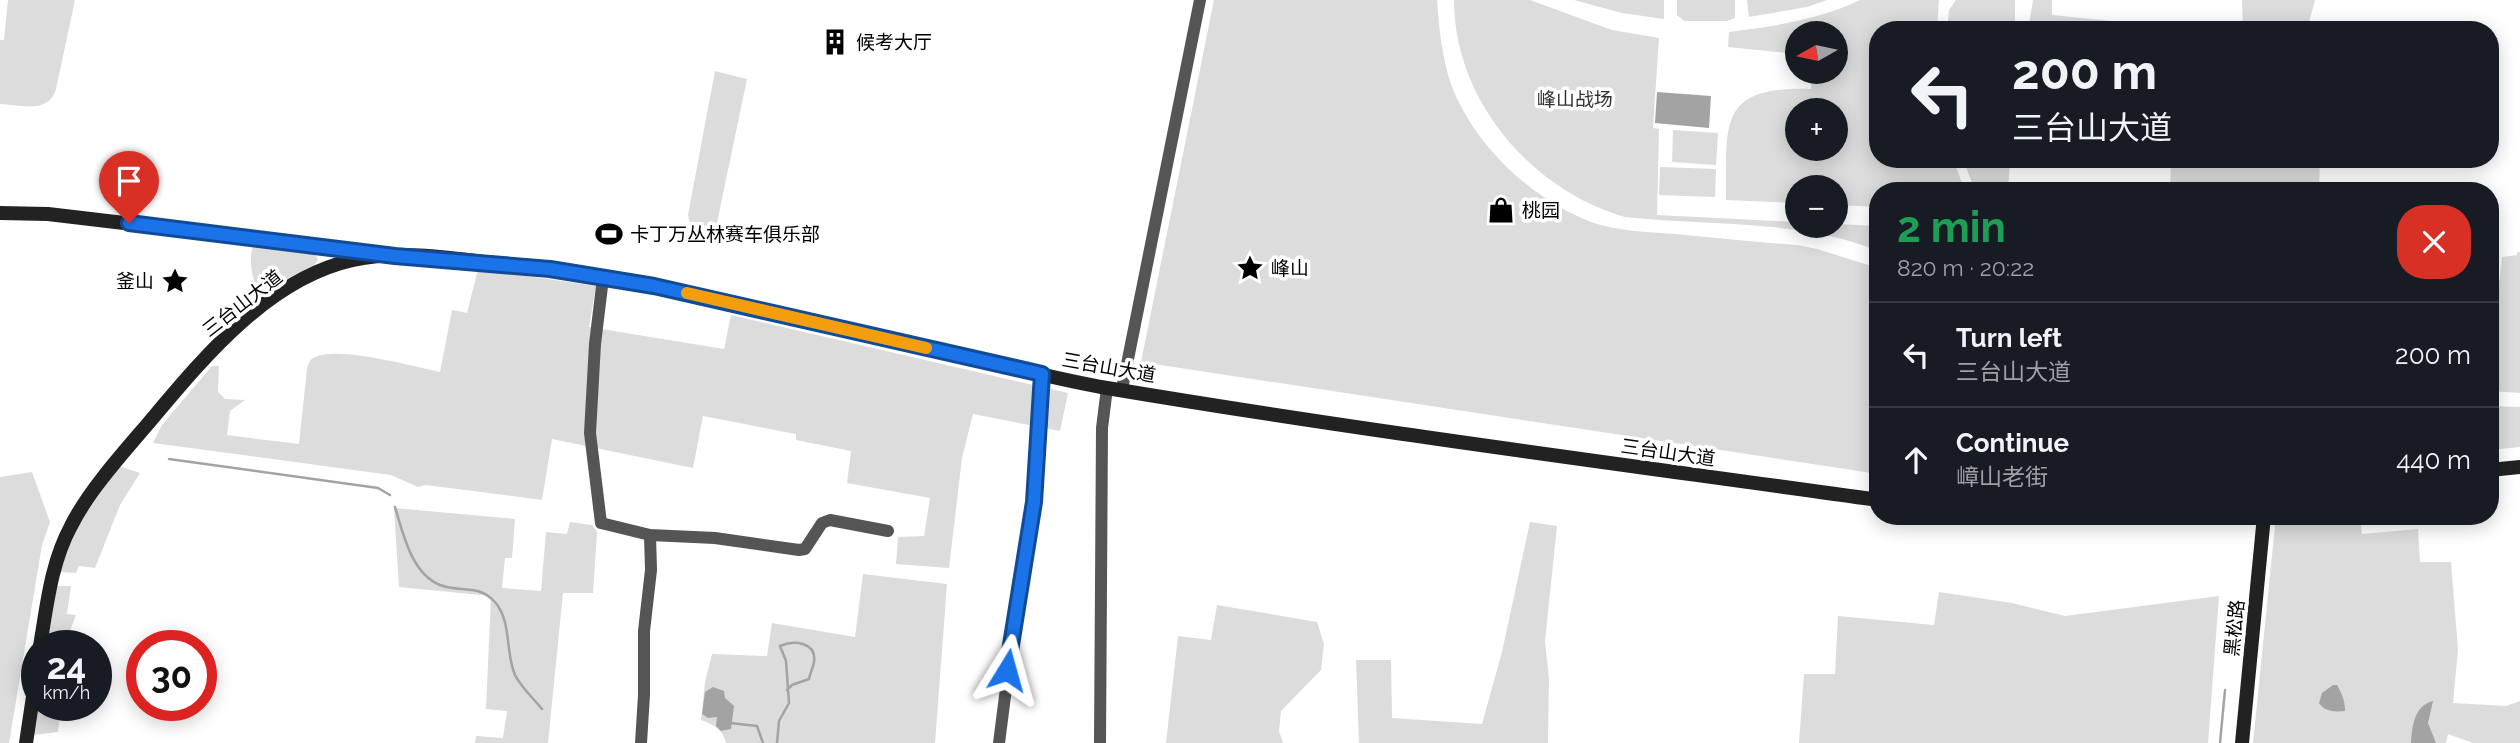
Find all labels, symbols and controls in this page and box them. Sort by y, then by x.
north arrow [1785,21,1848,84]
map controls [1785,21,1848,238]
building icon: 候考大厅 [820,27,850,57]
place label: 候考大厅 [856,31,932,53]
text: 200 m [2012,43,2157,100]
icon: left [1897,49,1988,140]
park label: 峰山战场 [1537,88,1613,110]
button: + [1785,98,1848,161]
text: 三台山大道 [2012,109,2172,146]
pin [99,151,159,223]
icon: arrive [110,162,148,200]
button: − [1785,175,1848,238]
shop icon: 桃园 [1486,195,1516,225]
place label: 桃园 [1522,199,1560,221]
text: 2 min [1897,203,2006,252]
button: close [2397,205,2471,279]
sports icon: 卡丁万丛林赛车俱乐部 [594,219,624,249]
place label: 卡丁万丛林赛车俱乐部 [630,223,820,245]
place icon: 峰山 [1235,253,1265,283]
text: 820 m · 20:22 [1897,254,2034,281]
place label: 峰山 [1271,257,1309,279]
street label: 三台山大道 [198,265,286,341]
place icon: 釜山 [160,266,190,296]
place label: 釜山 [116,270,154,292]
text: Turn left [1956,323,2062,353]
icon: left [1897,336,1935,374]
text: 200 m [2395,340,2471,370]
street label: 三台山大道 [1060,348,1158,386]
text: 三台山大道 [1956,358,2071,385]
text: Continue [1956,428,2069,458]
street label: 三台山大道 [1619,434,1717,470]
icon: ahead [1897,441,1935,479]
text: 440 m [2396,445,2471,475]
text: 嶂山老街 [1956,463,2048,490]
street label: 黑松路 [2220,598,2248,658]
speed limit sign: 30 [126,630,217,721]
position arrow [970,633,1044,707]
text: 24 [47,646,86,687]
text: km/h [43,682,90,703]

